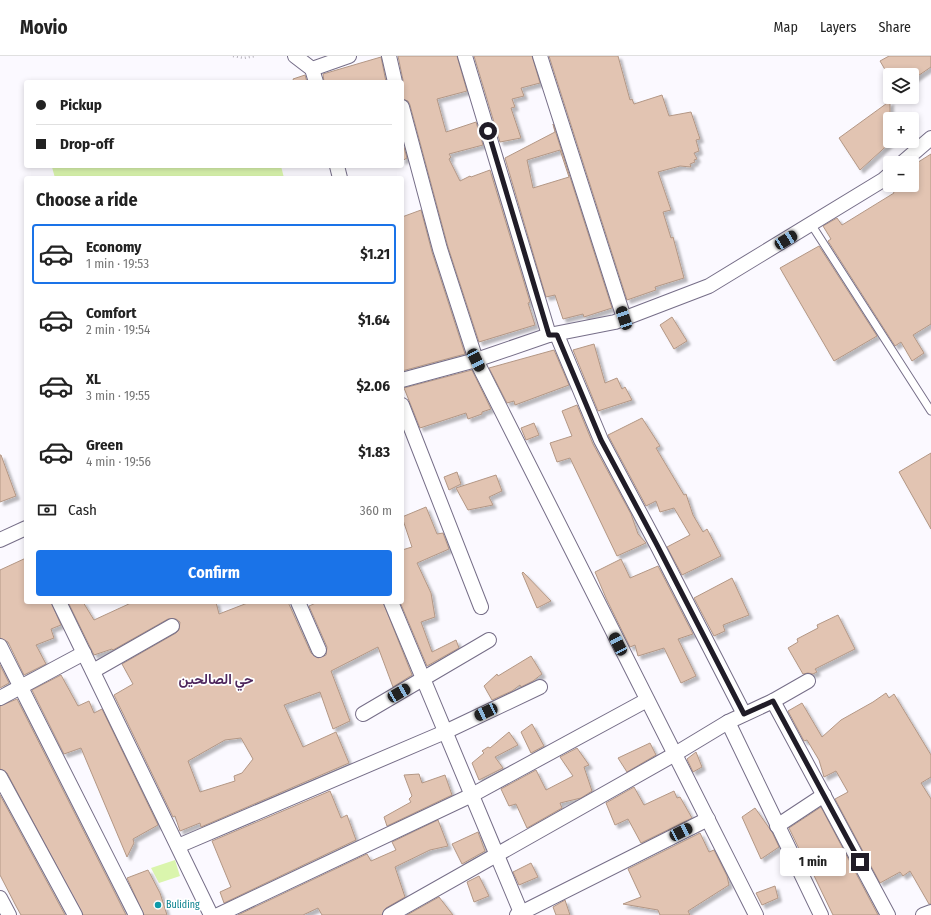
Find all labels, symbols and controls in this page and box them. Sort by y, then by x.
text: Movio [20,16,68,39]
text: Map [774,19,798,36]
text: Layers [820,19,856,36]
text: Share [878,19,911,36]
map controls [883,68,919,192]
button: layers [883,68,919,104]
text: Pickup [60,96,102,114]
button: + [883,112,919,148]
route start [479,122,497,140]
text: Drop-off [60,135,114,153]
button: − [883,156,919,192]
text: Choose a ride [36,189,138,211]
car [773,229,799,251]
icon: car [38,236,74,272]
text: Economy [86,238,141,256]
text: $1.21 [360,245,390,263]
text: 1 min · 19:53 [86,256,149,271]
icon: car [38,302,74,338]
text: Comfort [86,304,137,322]
car [615,305,633,331]
text: $1.64 [358,311,390,329]
text: 2 min · 19:54 [86,322,150,337]
car [465,347,487,373]
icon: car [38,368,74,404]
text: XL [86,370,101,388]
text: $2.06 [356,377,390,395]
text: 3 min · 19:55 [86,388,150,403]
icon: car [38,434,74,470]
text: Green [86,436,123,454]
text: $1.83 [358,443,390,461]
text: 4 min · 19:56 [86,454,151,469]
icon: cash [36,499,58,521]
text: Cash [68,501,97,519]
text: 360 m [360,503,392,518]
button: Confirm [36,550,392,596]
car [607,631,629,657]
district label: حي الصالحين [179,671,254,691]
car [386,682,412,704]
car [473,701,499,723]
car [668,821,694,843]
callout: 1 min [780,848,846,876]
route end [851,853,869,871]
text: 1 min [799,854,827,869]
place label: Buliding [166,899,200,911]
marker: Buliding [153,900,163,910]

